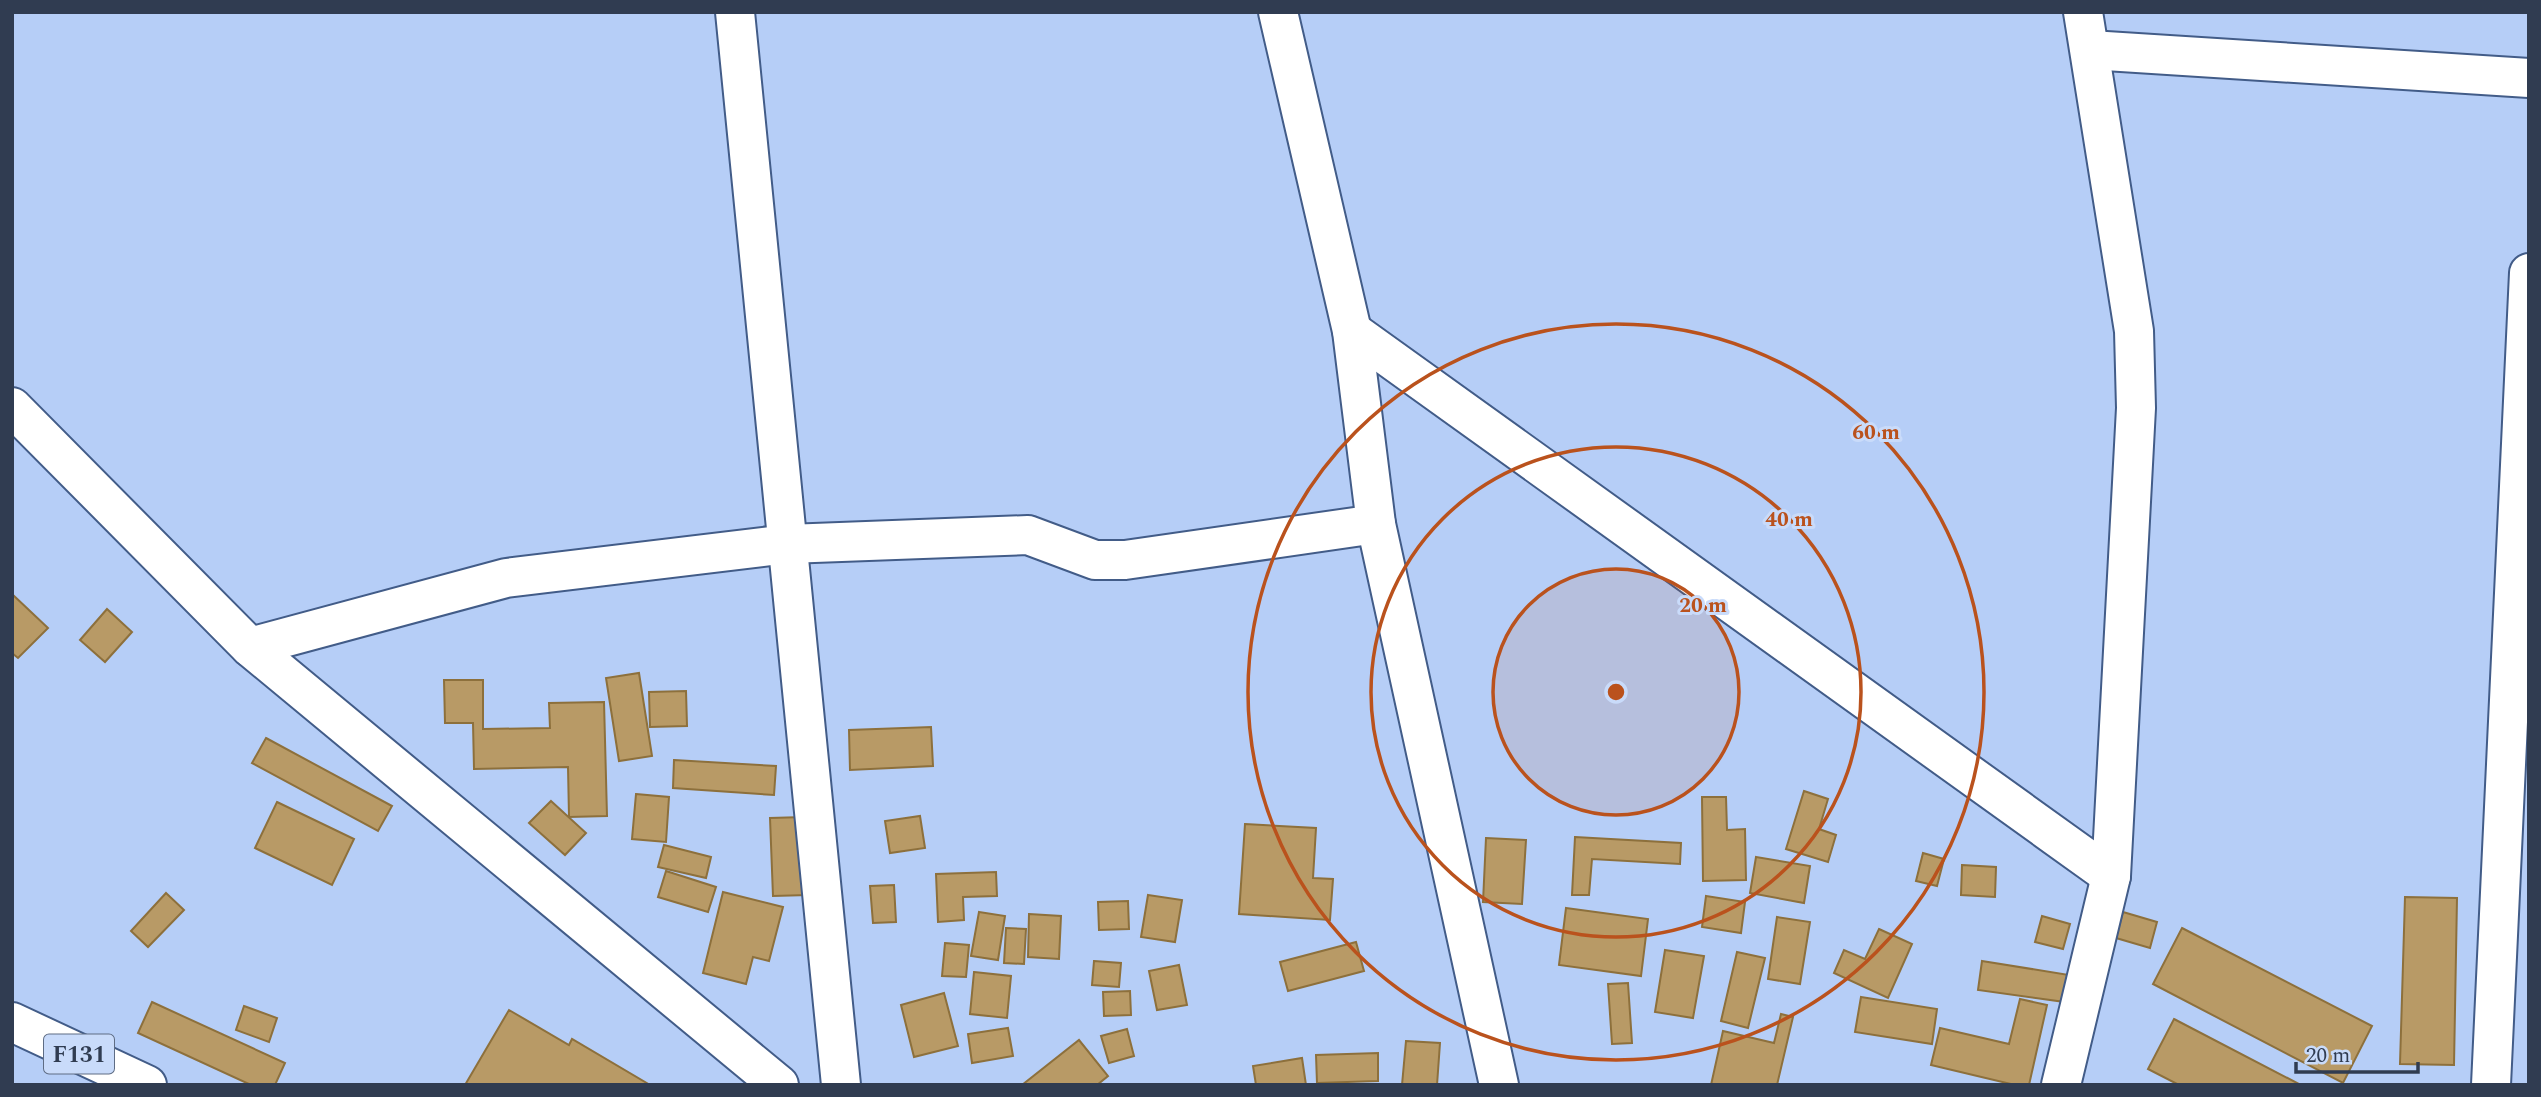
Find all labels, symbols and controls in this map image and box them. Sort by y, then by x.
text: 60 m [1852,417,1900,449]
text: 40 m [1765,504,1813,536]
text: 20 m [1679,590,1727,622]
centre of rings [1604,680,1628,704]
scale bar [2296,1030,2418,1074]
road number: F131 [44,1035,114,1074]
text: 20 m [2306,1040,2350,1072]

